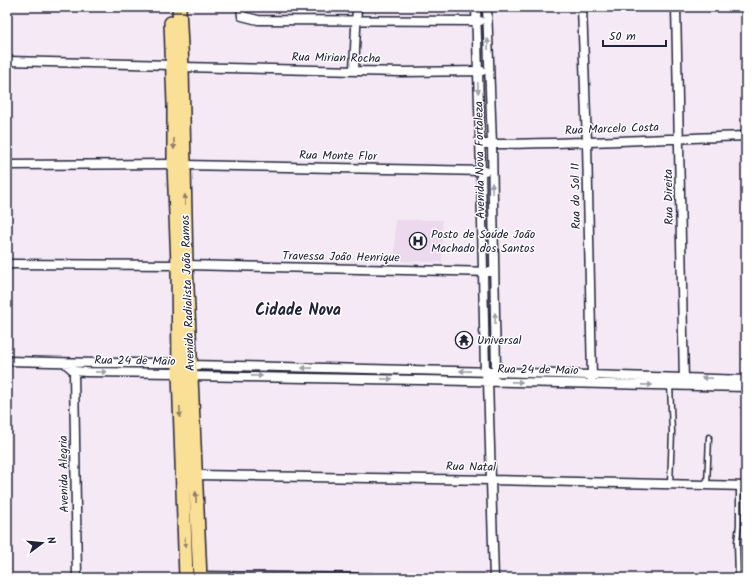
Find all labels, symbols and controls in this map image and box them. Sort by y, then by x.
scale bar [603,22,666,48]
text: 50 m [609,27,636,46]
one-way arrow [485,38,492,50]
street label: Rua Mirian Rocha [291,48,381,68]
one-way arrow [475,82,481,95]
street label: Avenida Nova Fortaleza [469,101,491,219]
street label: Rua Marcelo Costa [565,118,660,140]
one-way arrow [171,138,177,151]
street label: Rua Monte Flor [299,146,378,166]
street label: Rua do Sol II [566,162,586,229]
street label: Rua Direita [659,168,679,225]
one-way arrow [489,182,496,194]
one-way arrow [182,193,188,206]
street label: Avenida Radialista João Ramos [176,215,200,371]
place label: Posto de Saúde João Machado dos Santos [431,225,535,258]
hospital icon: Posto de Saúde João Machado dos Santos [408,231,428,251]
street label: Travessa João Henrique [282,246,401,268]
district label: Cidade Nova [255,298,341,323]
one-way arrow [492,311,498,324]
temple icon: Universal [454,330,474,350]
place label: Universal [477,331,522,350]
street label: Rua 24 de Maio [94,351,176,371]
street label: Rua 24 de Maio [497,360,579,380]
one-way arrow [300,365,313,371]
one-way arrow [458,368,471,374]
one-way arrow [95,369,108,375]
one-way arrow [251,373,263,380]
one-way arrow [701,375,713,382]
one-way arrow [381,376,394,382]
one-way arrow [511,379,524,385]
one-way arrow [641,382,654,388]
one-way arrow [177,406,183,419]
street label: Avenida Alegria [54,435,74,513]
street label: Rua Natal [446,457,496,477]
one-way arrow [193,491,200,503]
north arrow [22,523,62,563]
text: N [41,535,60,546]
one-way arrow [182,536,188,549]

